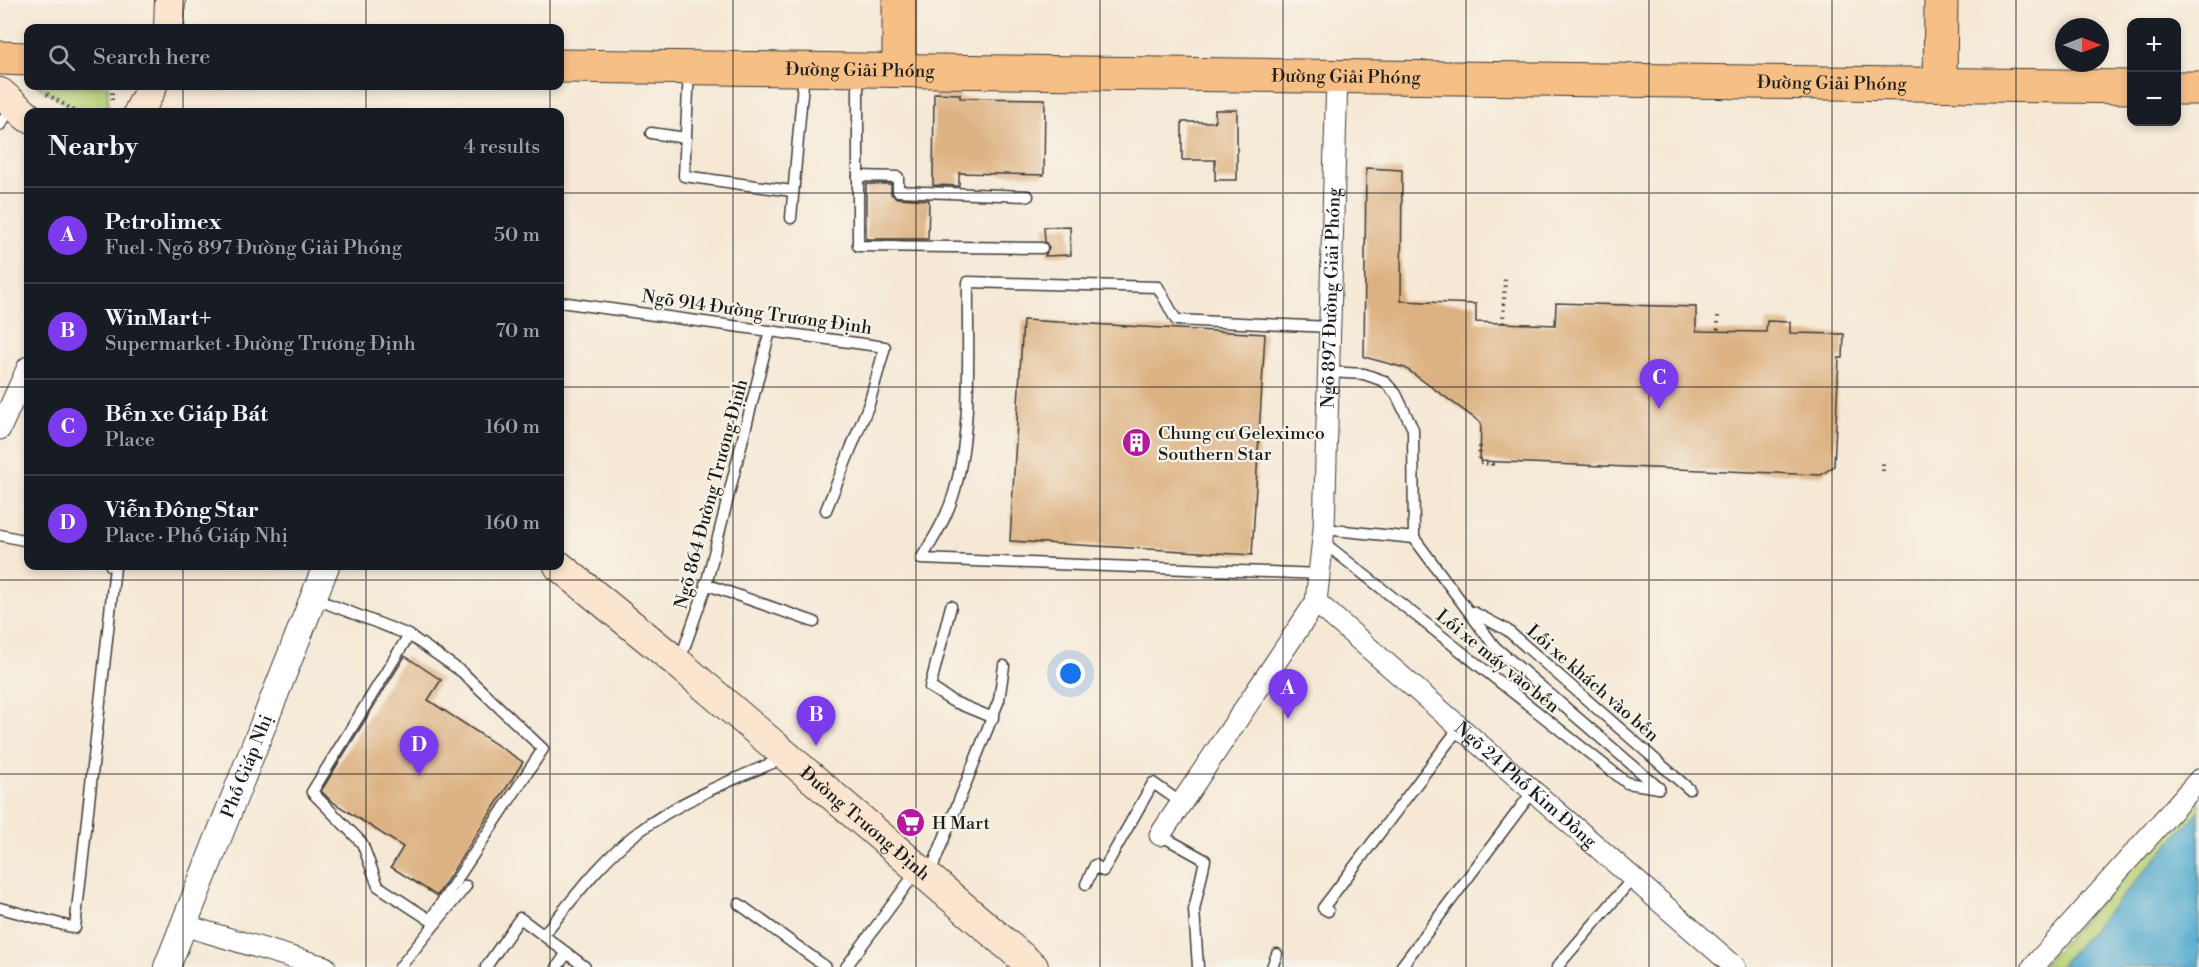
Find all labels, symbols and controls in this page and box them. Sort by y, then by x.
north arrow [2055,18,2109,72]
map controls [2127,18,2181,126]
button: + [2127,18,2181,72]
search box [24,24,564,90]
icon: search [45,41,78,74]
text: Search here [93,44,210,71]
street label: Đường Giải Phóng [785,58,935,83]
street label: Đường Giải Phóng [1271,65,1421,90]
street label: Đường Giải Phóng [1757,71,1907,96]
button: − [2127,72,2181,126]
text: Nearby [48,131,138,163]
text: 4 results [463,135,540,160]
street label: Ngõ 897 Đường Giải Phóng [1316,187,1346,409]
text: Petrolimex [105,209,221,236]
text: A [60,223,75,248]
text: 50 m [494,223,540,248]
text: Fuel · Ngõ 897 Đường Giải Phóng [105,236,402,261]
street label: Ngõ 914 Đường Trương Định [640,285,874,340]
text: WinMart+ [105,305,211,332]
text: B [60,319,75,344]
text: 70 m [496,319,540,344]
text: Supermarket · Đường Trương Định [105,332,416,357]
pin: C [1640,360,1678,409]
street label: Ngõ 864 Đường Trương Định [670,376,753,612]
text: Bến xe Giáp Bát [105,401,268,428]
text: C [60,415,75,440]
text: 160 m [485,415,540,440]
place label: Chung cư Geleximco Southern Star [1158,422,1325,466]
building icon: Chung cư Geleximco Southern Star [1121,427,1153,459]
text: Place [105,428,155,453]
text: Viễn Đông Star [105,497,259,524]
text: D [60,511,75,536]
text: 160 m [485,511,540,536]
text: Place · Phố Giáp Nhị [105,524,288,549]
street label: Lối xe máy vào bến [1431,605,1564,718]
street label: Lối xe khách vào bến [1522,620,1664,747]
your location [1056,659,1085,688]
pin: A [1268,670,1308,719]
pin: B [796,696,836,746]
street label: Phố Giáp Nhị [216,711,278,822]
street label: Ngõ 24 Phố Kim Đồng [1449,717,1602,854]
pin: D [400,726,438,776]
street label: Đường Trương Định [795,762,935,886]
supermarket icon: H Mart [895,807,927,839]
place label: H Mart [932,812,990,835]

